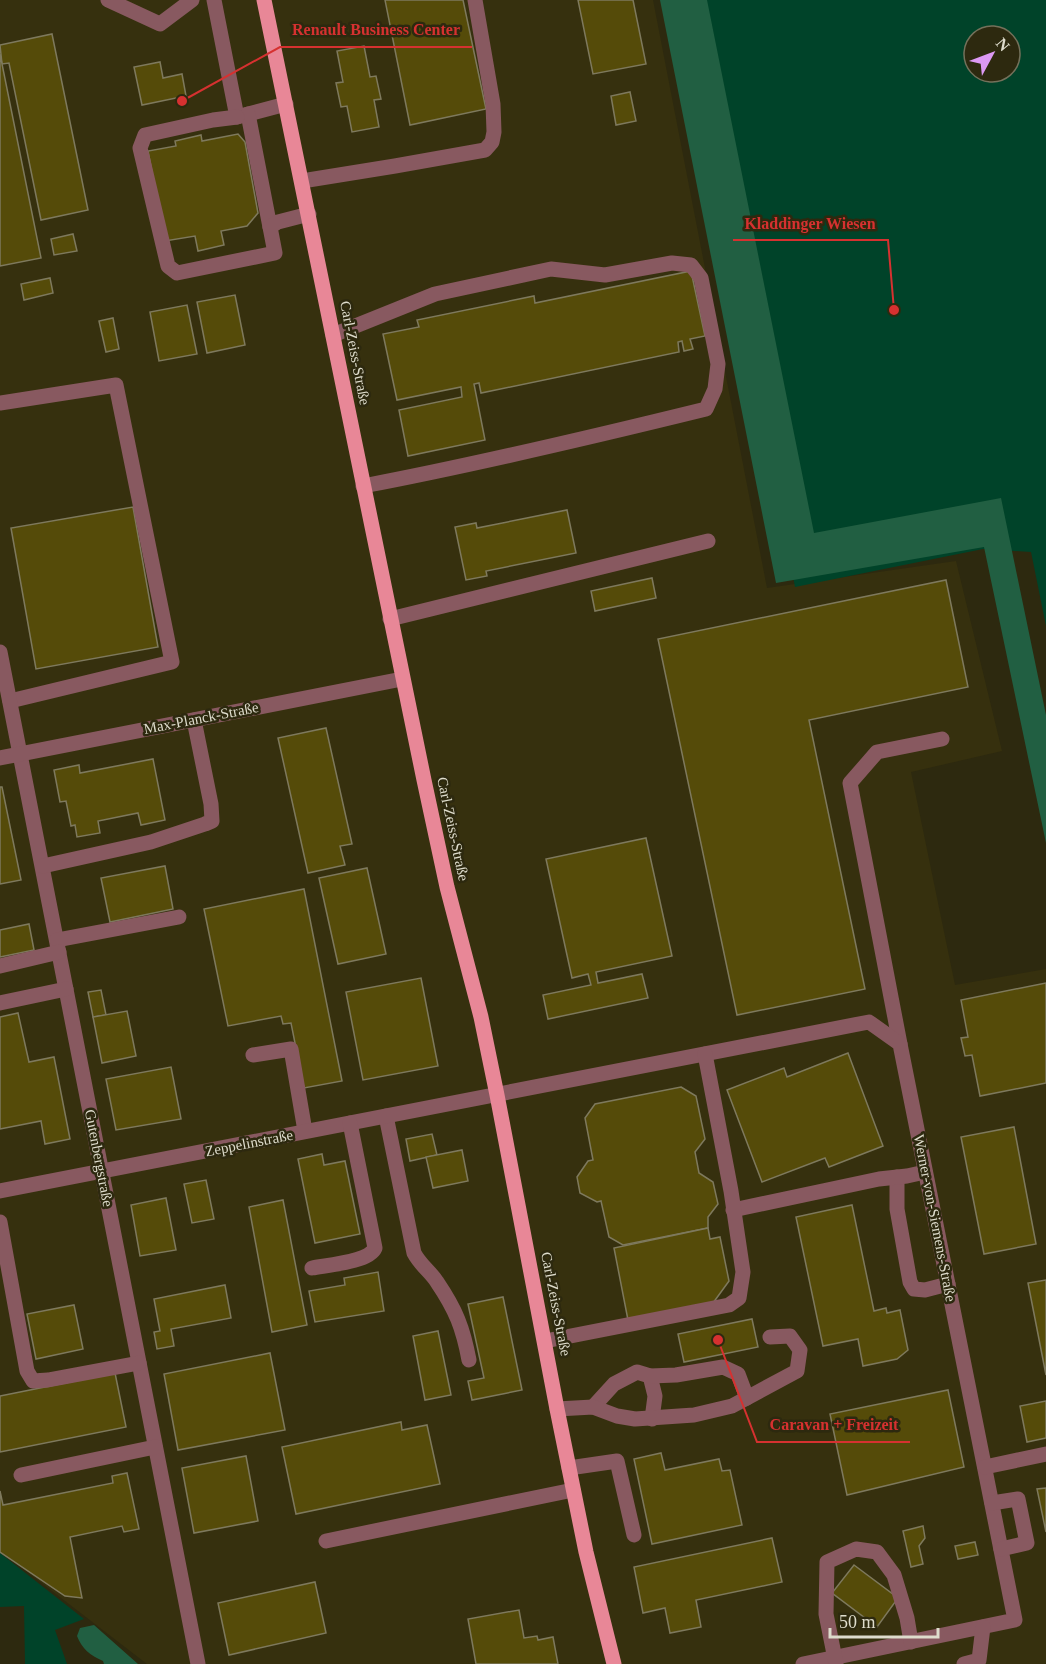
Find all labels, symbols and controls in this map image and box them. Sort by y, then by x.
callout: Renault Business Center [280,13,472,47]
text: Renault Business Center [292,21,460,38]
north arrow [962,24,1022,84]
text: N [993,35,1013,55]
callout: Kladdinger Wiesen [733,206,888,240]
text: Kladdinger Wiesen [744,215,876,233]
street label: Carl-Zeiss-Straße [337,300,373,407]
street label: Max-Planck-Straße [142,699,260,737]
street label: Carl-Zeiss-Straße [434,776,472,883]
street label: Gutenbergstraße [82,1108,116,1208]
street label: Zeppelinstraße [204,1127,295,1159]
street label: Werner-von-Siemens-Straße [911,1133,959,1303]
street label: Carl-Zeiss-Straße [538,1251,574,1358]
callout: Caravan + Freizeit [757,1408,910,1442]
text: Caravan + Freizeit [770,1416,899,1433]
scale bar [830,1601,938,1639]
text: 50 m [839,1612,876,1632]

